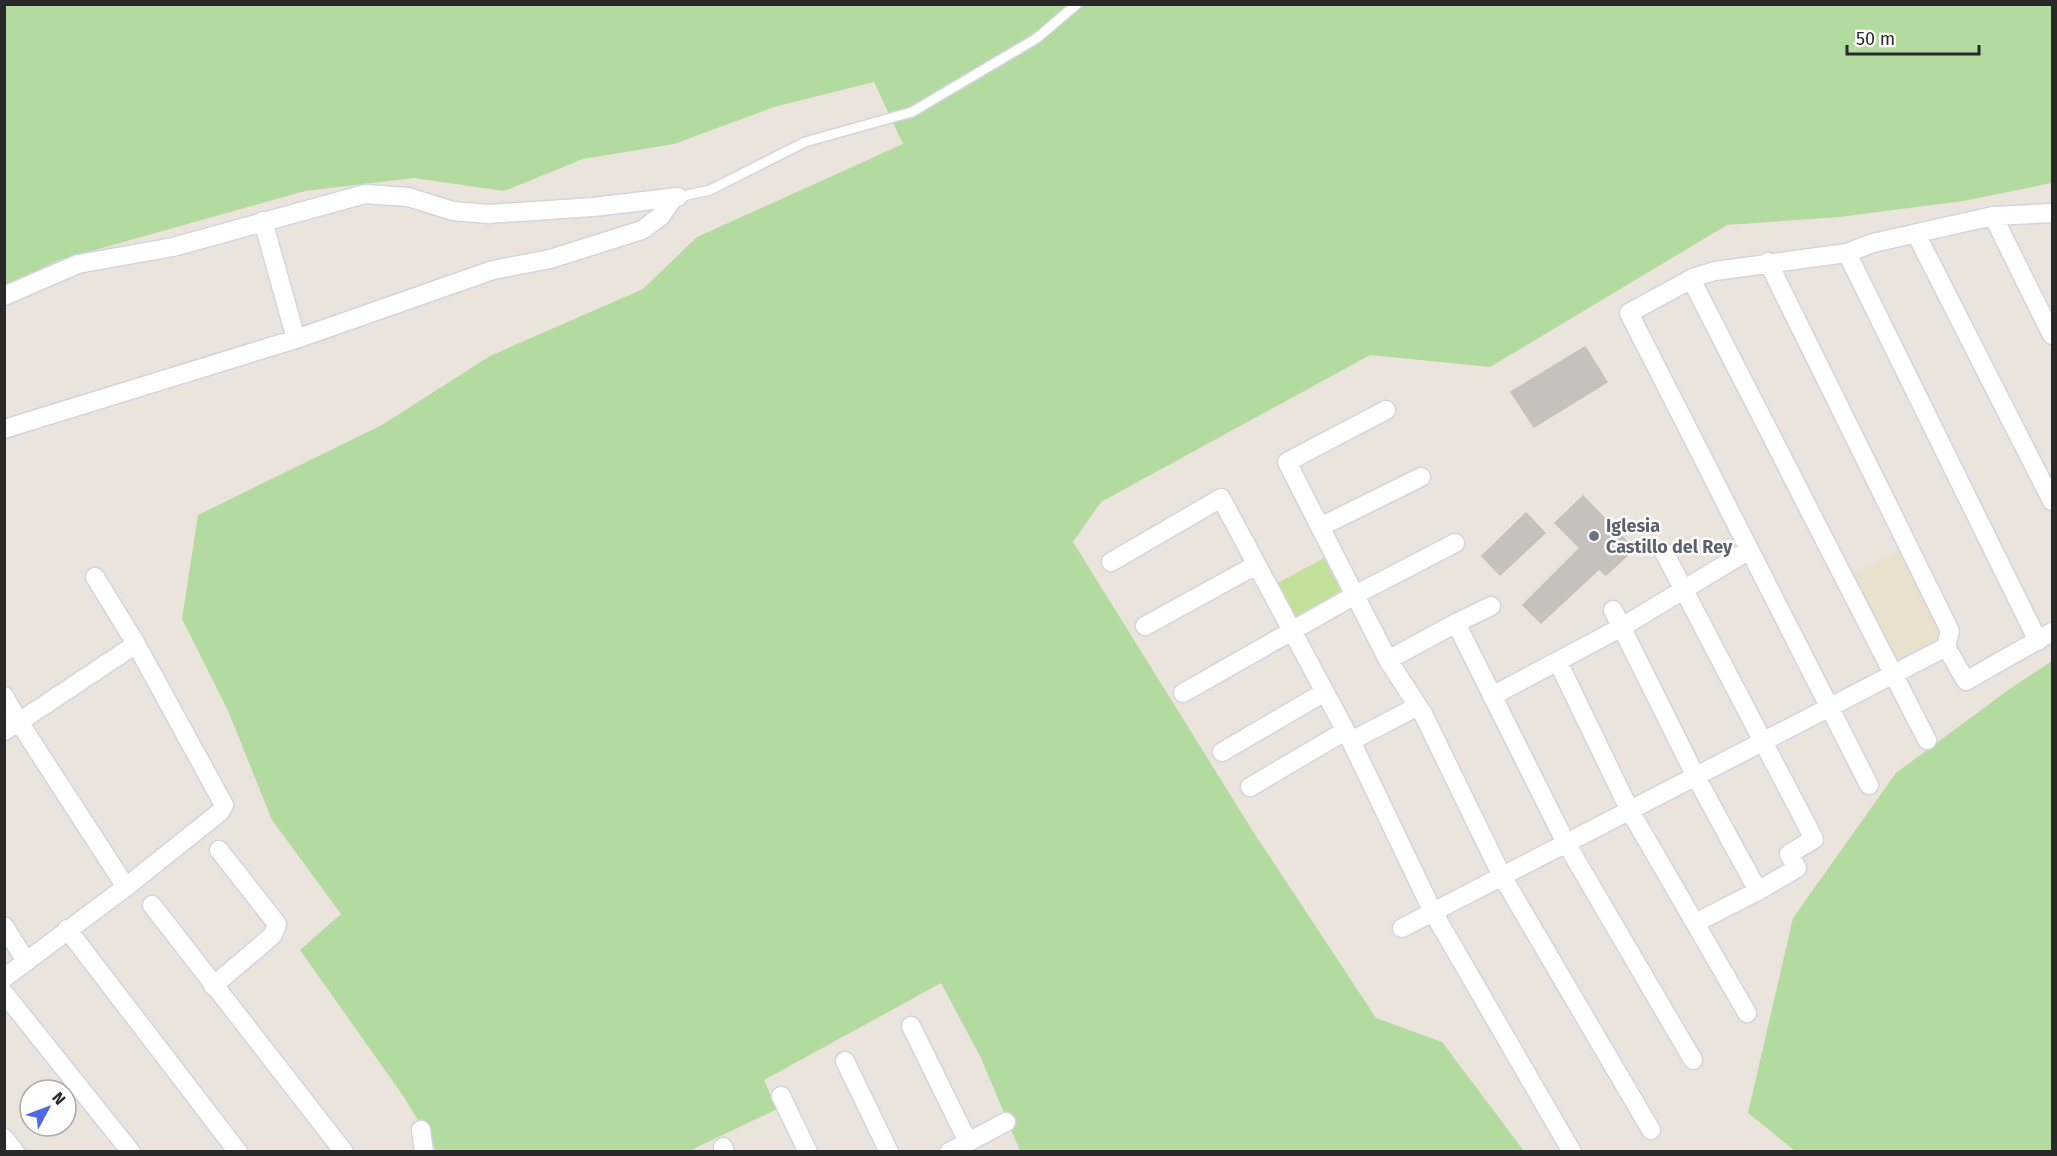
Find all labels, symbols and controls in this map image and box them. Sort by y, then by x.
scale bar [1847,18,1979,56]
text: 50 m [1856,28,1895,50]
place label: Iglesia Castillo del Rey [1606,515,1733,558]
marker: Iglesia Castillo del Rey [1587,529,1601,543]
north arrow [18,1078,78,1138]
text: N [48,1088,70,1109]

